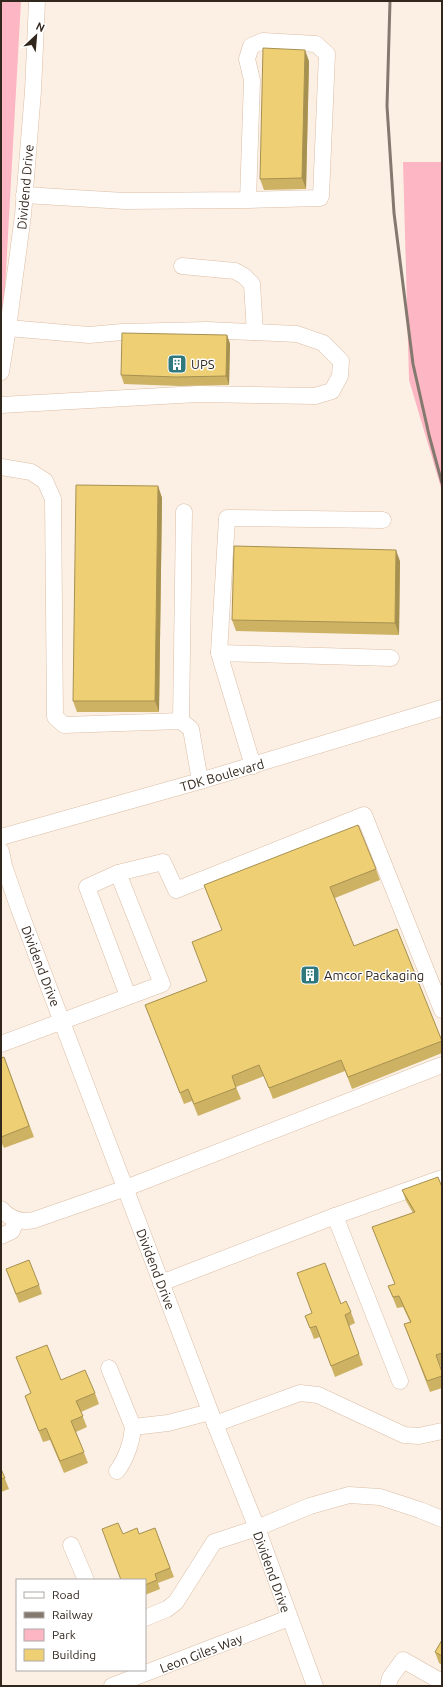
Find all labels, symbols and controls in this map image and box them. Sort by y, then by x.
north arrow [16,16,56,56]
text: N [34,20,47,34]
street label: Dividend Drive [14,144,36,230]
building icon: UPS [166,353,188,375]
place label: UPS [191,357,215,371]
street label: TDK Boulevard [178,756,266,794]
street label: Dividend Drive [19,924,63,1008]
building icon: Amcor Packaging [299,964,321,986]
place label: Amcor Packaging [324,968,424,982]
street label: Dividend Drive [134,1227,178,1311]
street label: Dividend Drive [251,1530,293,1614]
legend [16,1579,146,1671]
text: Road [52,1588,80,1601]
text: Railway [52,1608,93,1621]
text: Park [52,1628,76,1641]
street label: Leon Giles Way [158,1631,244,1675]
text: Building [52,1648,96,1661]

